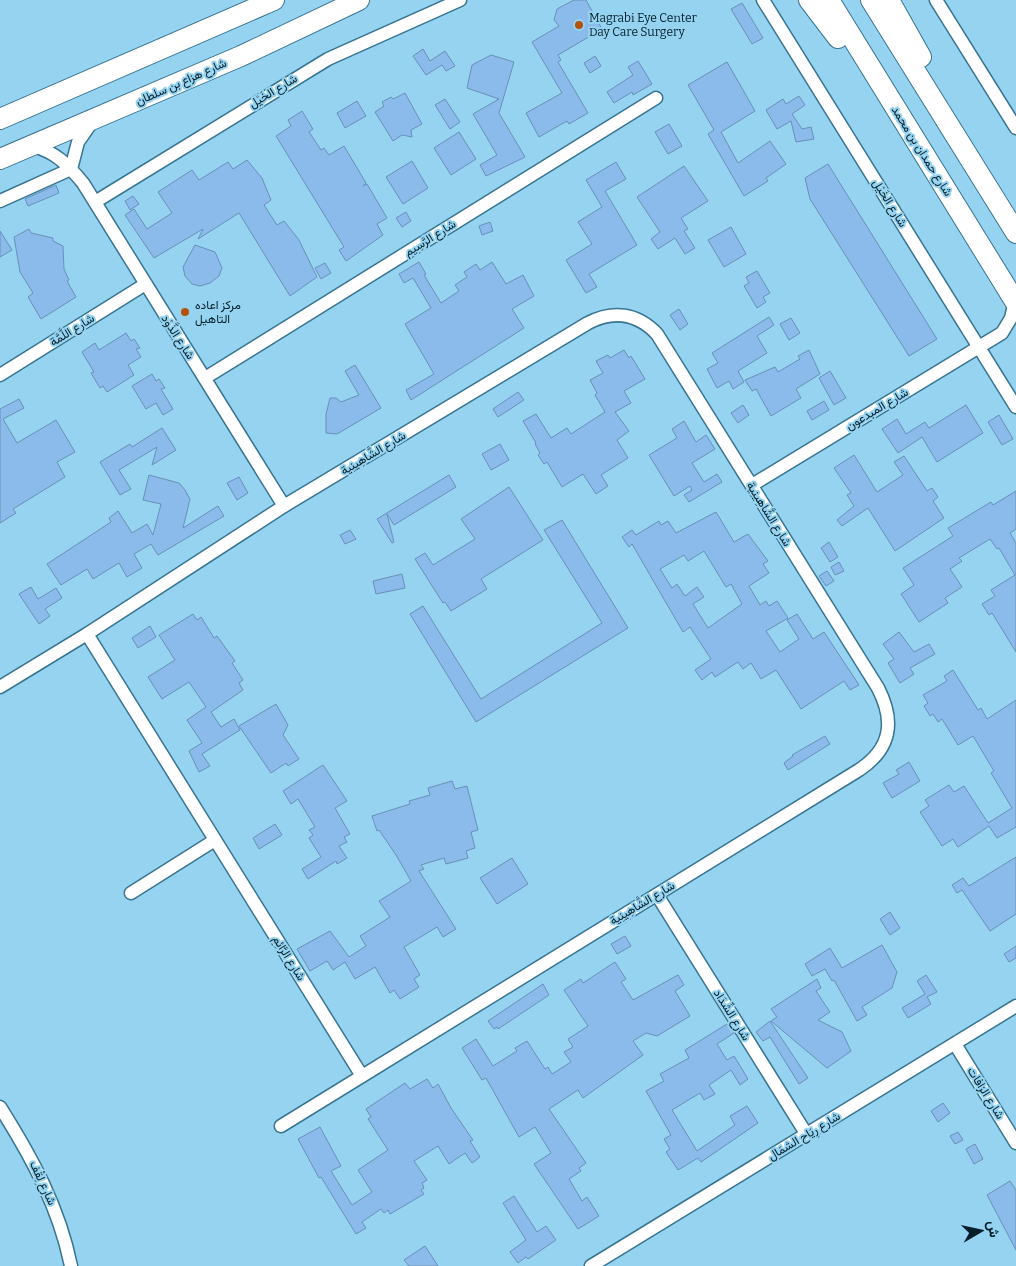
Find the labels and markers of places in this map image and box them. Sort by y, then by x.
place label: Magrabi Eye Center Day Care Surgery [589,11,698,39]
marker: Magrabi Eye Center Day Care Surgery [573,19,585,31]
place label: مركز اعاده التاهيل [195,298,241,327]
marker: مركز اعاده التاهيل [179,306,191,318]

